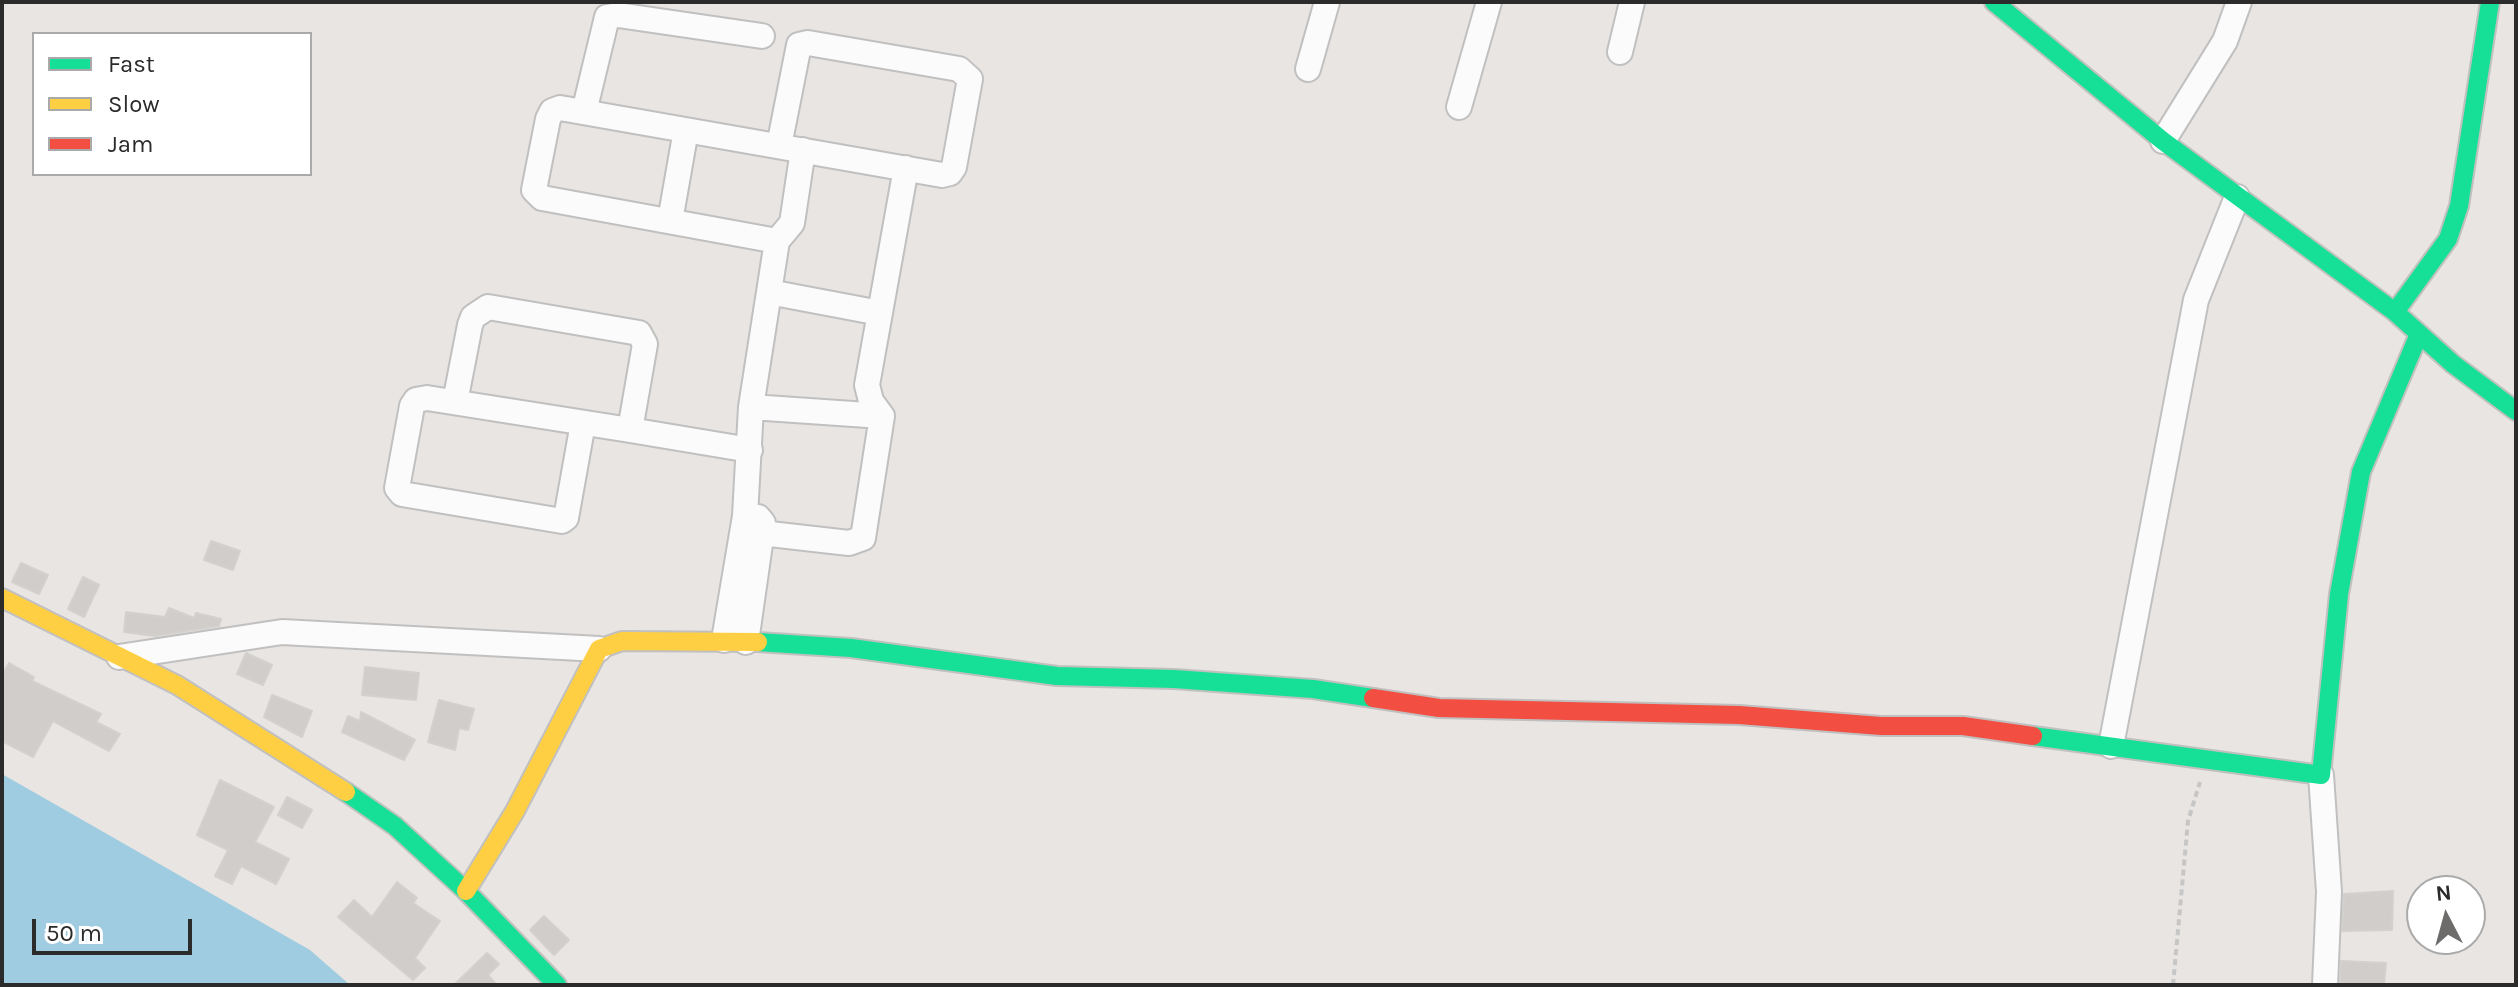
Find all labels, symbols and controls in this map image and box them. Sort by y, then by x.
legend [32,32,312,176]
text: Fast [108,50,155,78]
text: Slow [108,90,160,118]
text: Jam [108,130,153,158]
north arrow [2406,875,2486,955]
text: N [2434,879,2453,907]
scale bar [36,903,196,953]
text: 50 m [46,919,102,947]

